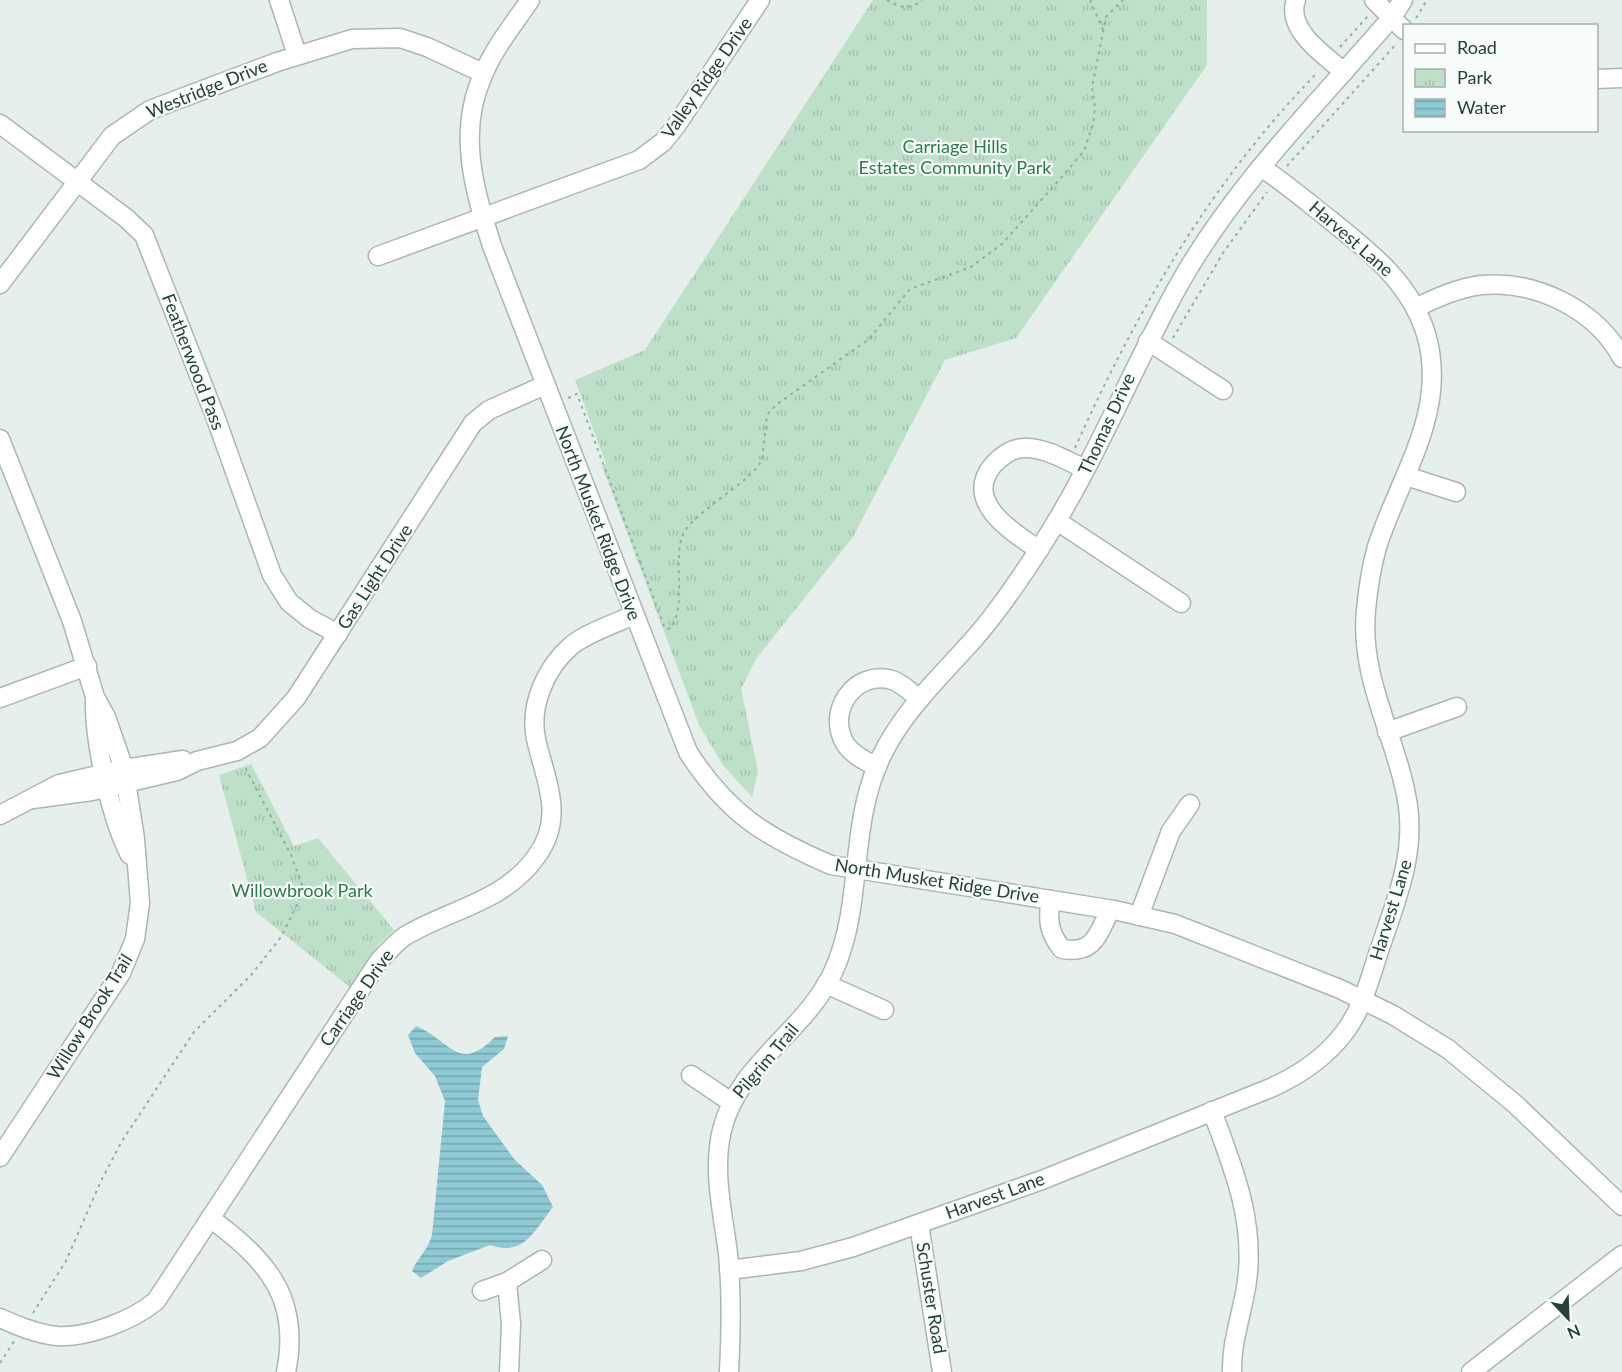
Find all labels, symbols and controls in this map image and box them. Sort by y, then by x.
street label: Valley Ridge Drive [656,13,756,142]
legend [1403,24,1598,132]
text: Road [1457,36,1497,58]
street label: Westridge Drive [143,54,270,122]
text: Park [1457,66,1493,88]
text: Water [1457,96,1506,118]
park label: Carriage Hills Estates Community Park [859,135,1052,178]
street label: Harvest Lane [1305,196,1398,281]
street label: Featherwood Pass [158,290,230,433]
street label: Thomas Drive [1073,369,1139,478]
street label: North Musket Ridge Drive [552,422,646,623]
street label: Gas Light Drive [332,520,416,633]
street label: North Musket Ridge Drive [833,853,1041,907]
street label: Harvest Lane [1364,857,1416,963]
park label: Willowbrook Park [231,879,373,901]
street label: Carriage Drive [315,945,398,1050]
street label: Willow Brook Trail [42,950,137,1083]
street label: Pilgrim Trail [728,1018,803,1102]
street label: Harvest Lane [942,1167,1047,1223]
street label: Schuster Road [912,1240,952,1355]
north arrow [1538,1288,1598,1348]
text: N [1565,1321,1583,1343]

